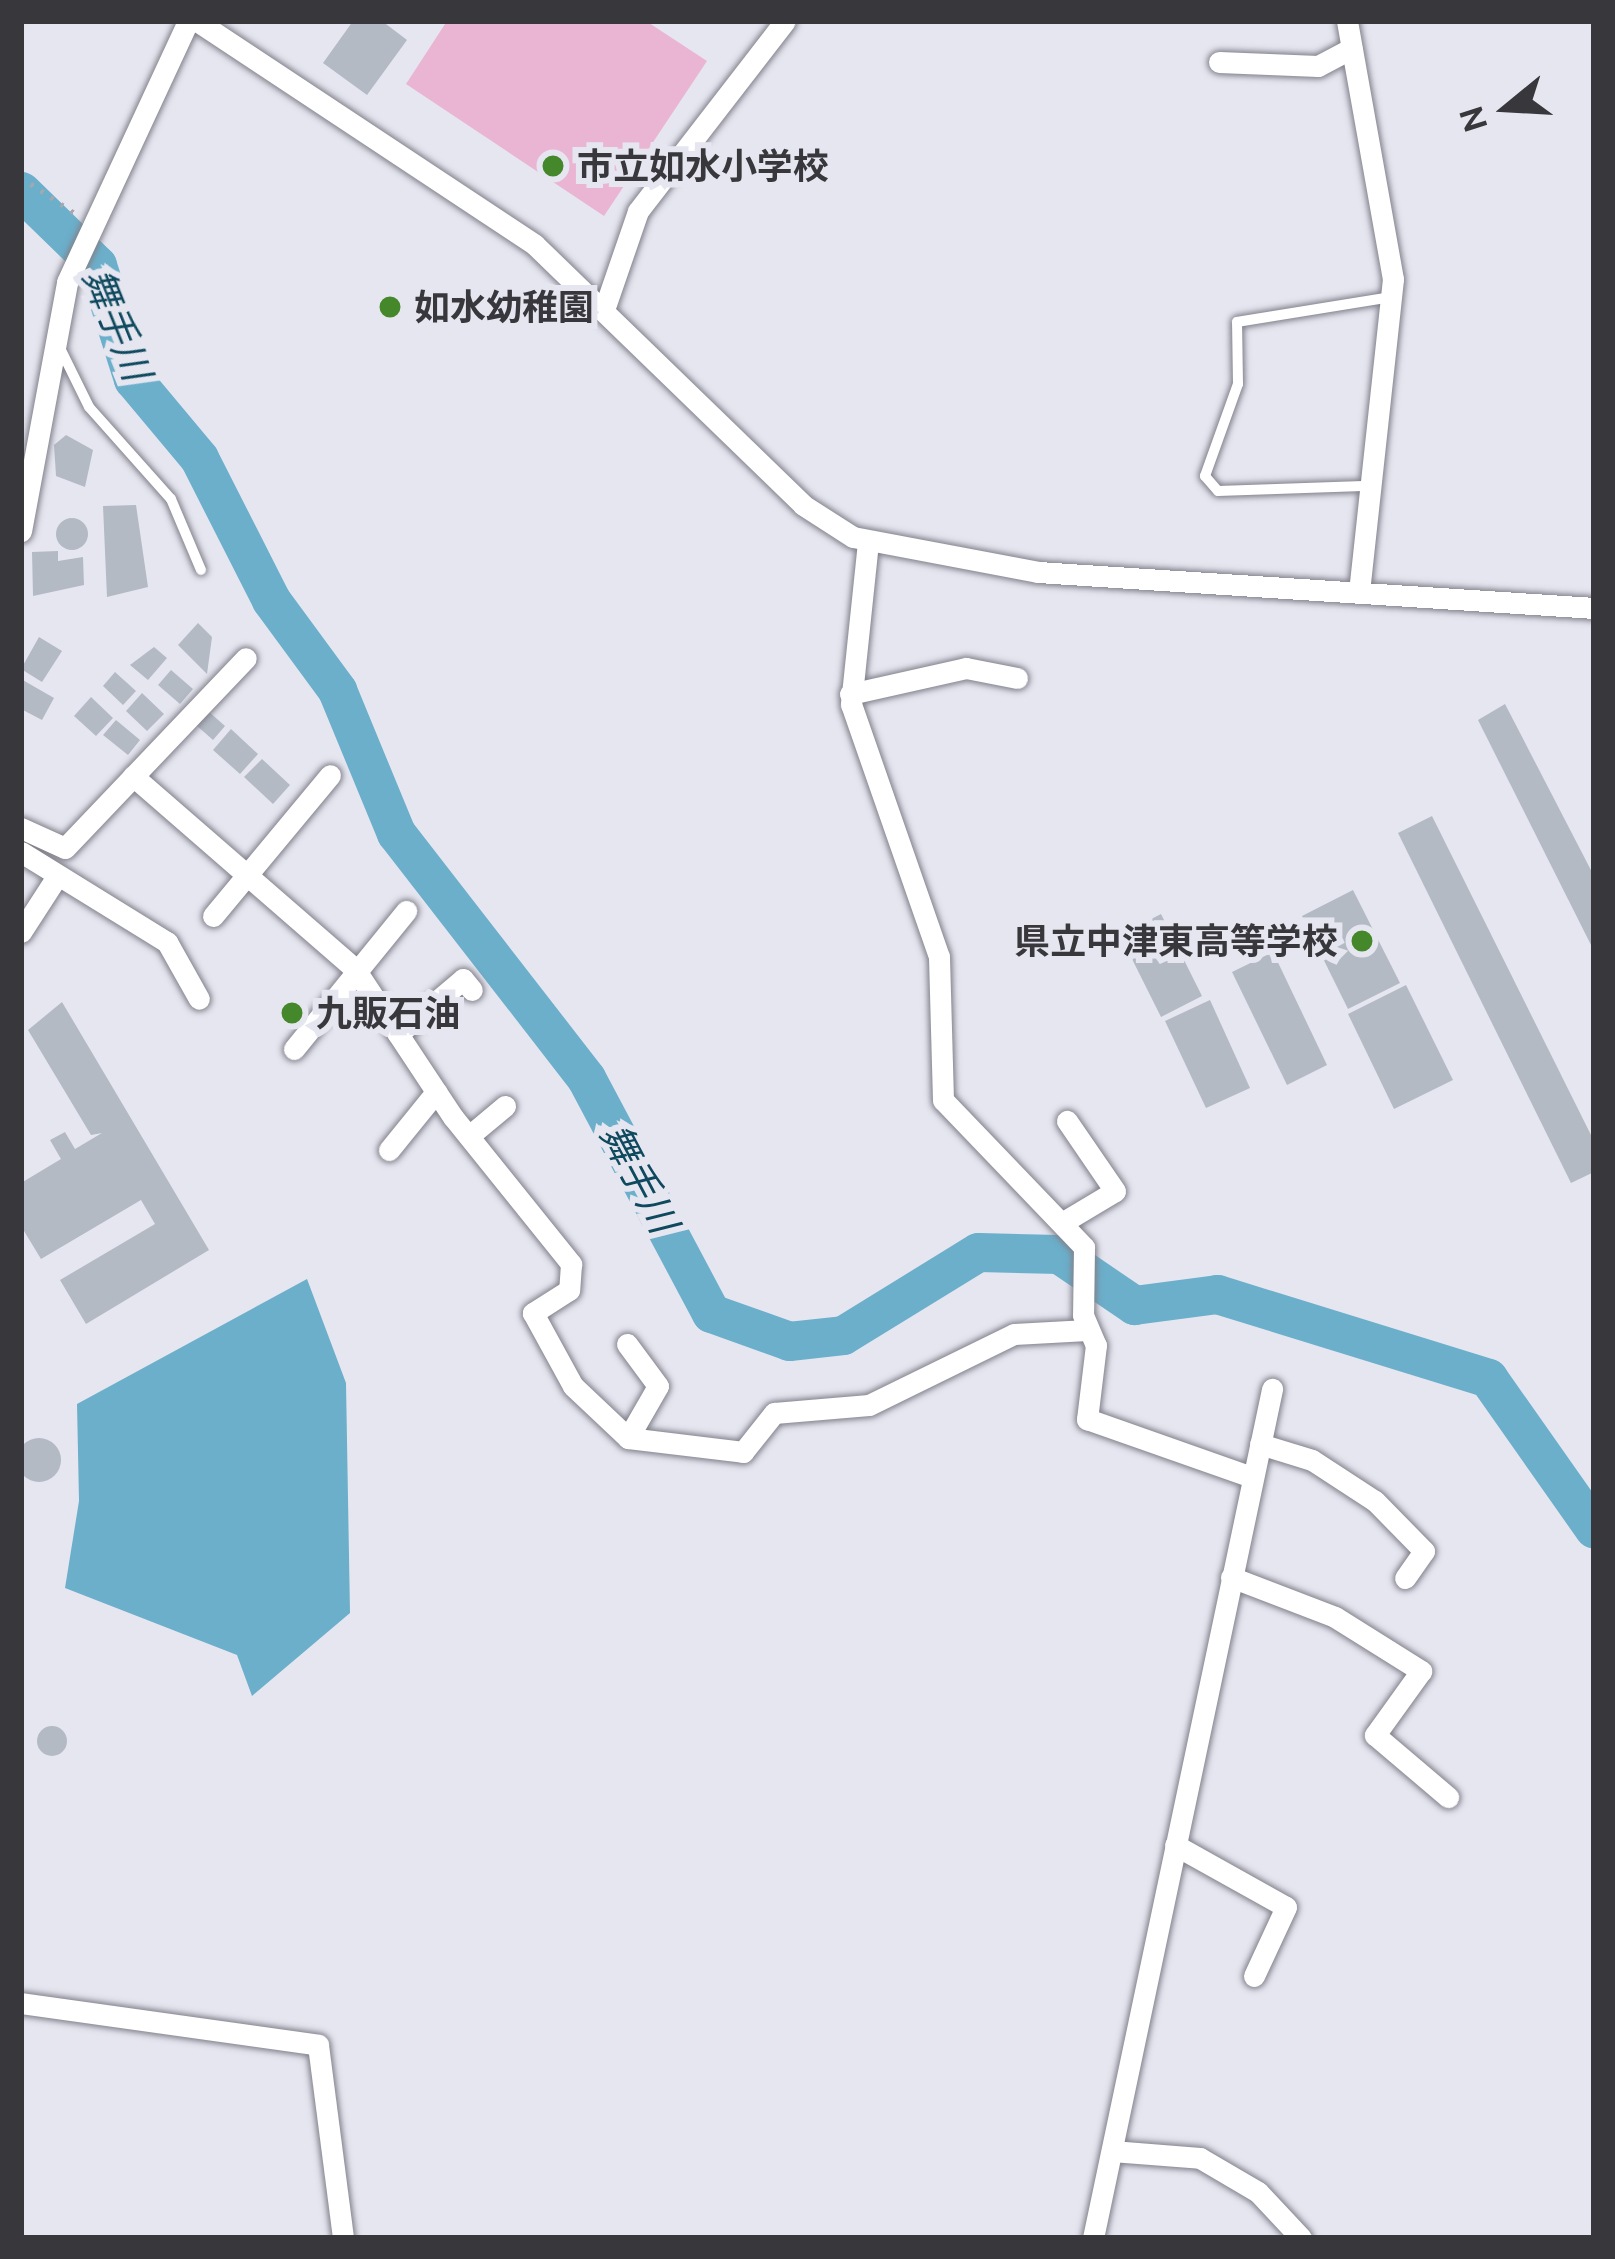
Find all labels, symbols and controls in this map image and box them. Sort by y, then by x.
north arrow [1447,48,1567,168]
text: N [1451,102,1494,137]
place label: 市立如水小学校 [577,144,829,188]
marker: 市立如水小学校 [540,153,566,179]
water label: 舞手川 [73,261,161,387]
place label: 如水幼稚園 [414,285,594,329]
marker: 如水幼稚園 [377,294,403,320]
place label: 県立中津東高等学校 [1014,919,1338,963]
marker: 県立中津東高等学校 [1349,928,1375,954]
place label: 九販石油 [316,991,460,1035]
marker: 九販石油 [279,1000,305,1026]
water label: 舞手川 [591,1115,687,1241]

